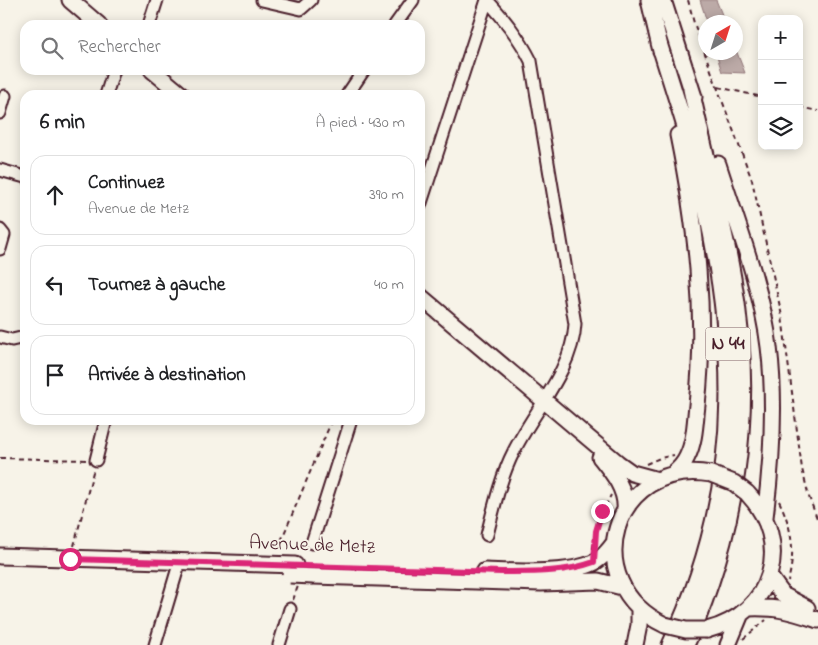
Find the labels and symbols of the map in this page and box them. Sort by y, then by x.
north arrow [698,15,743,60]
road number: N 44 [706,328,750,360]
route end [591,500,614,523]
street label: Avenue de Metz [248,529,376,563]
route start [59,548,82,571]

